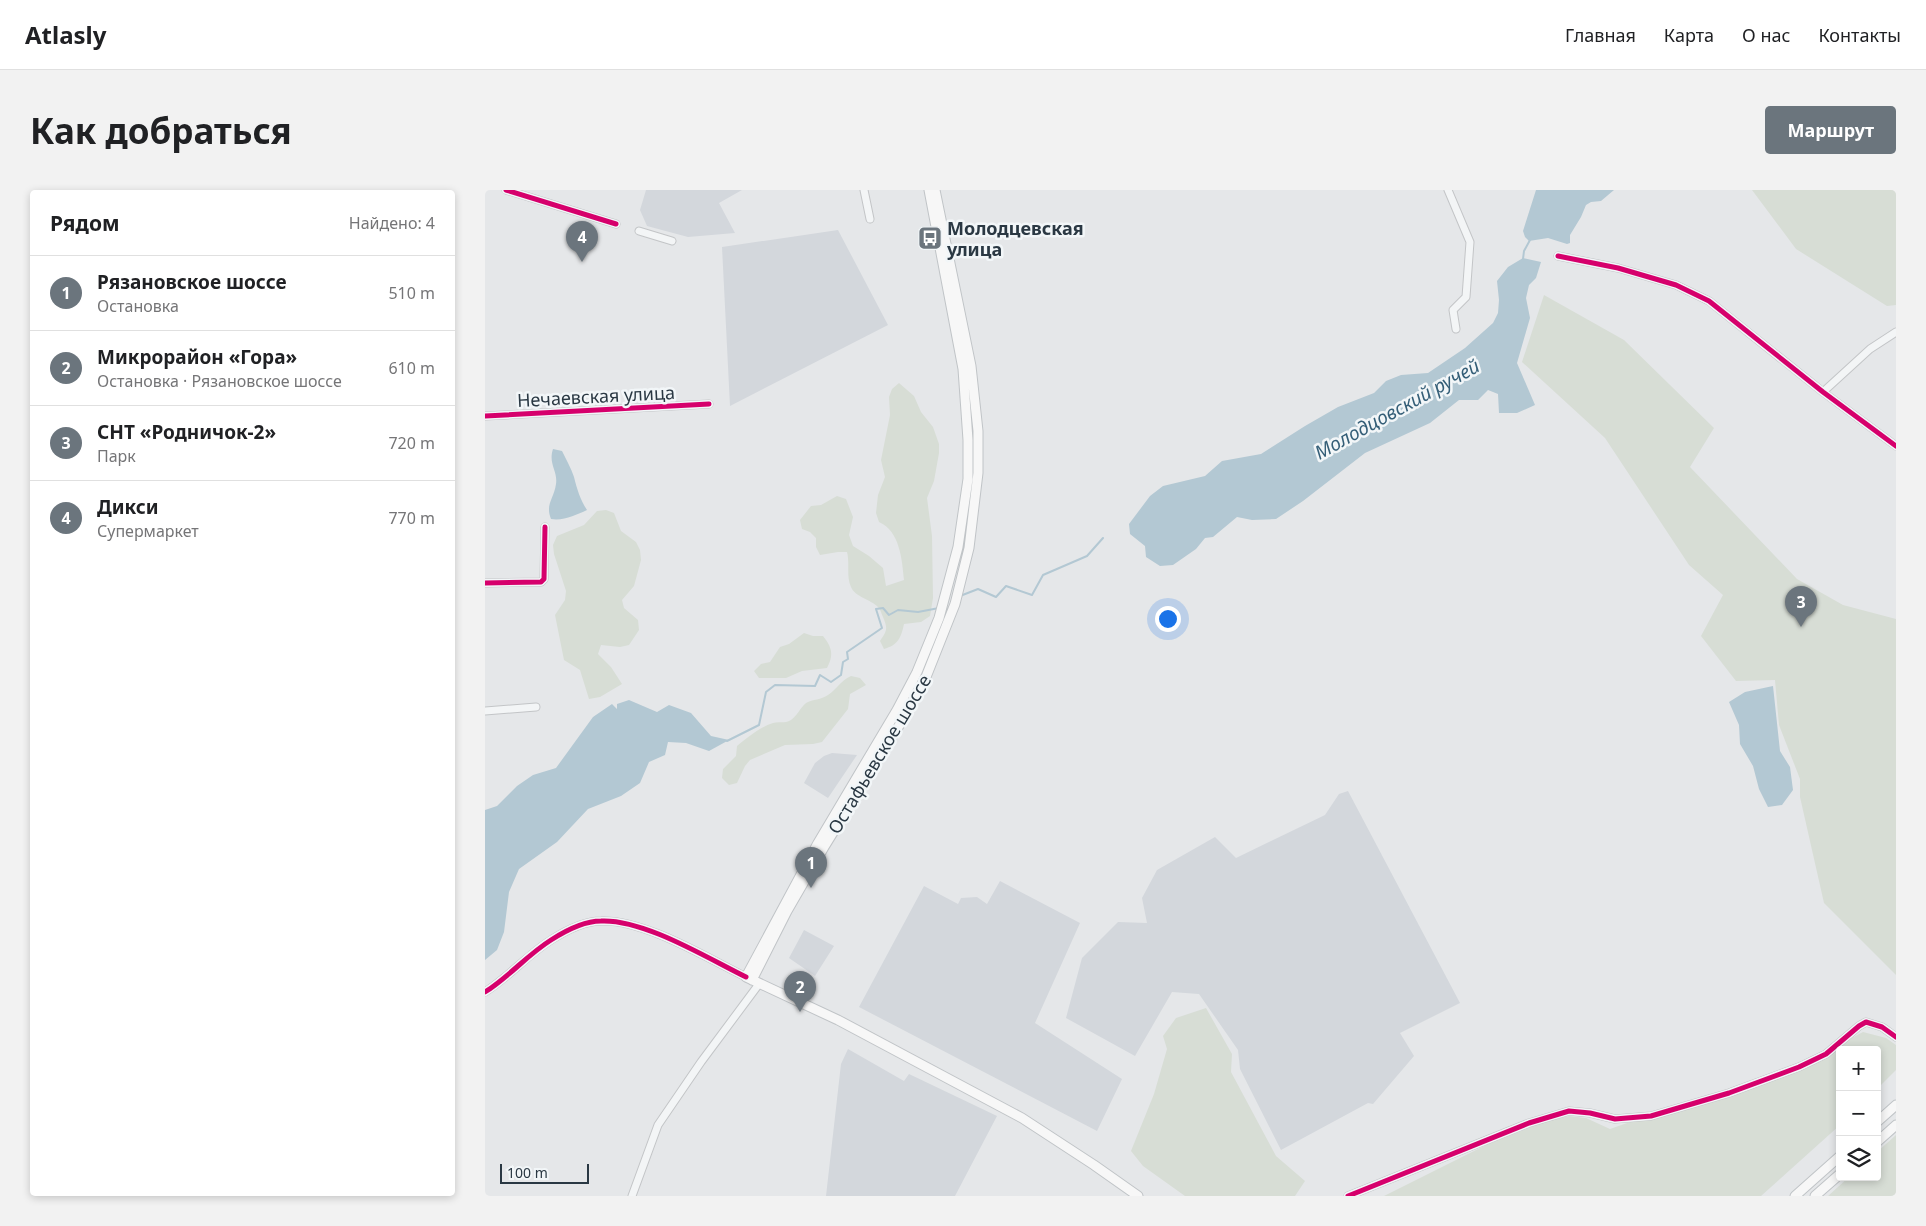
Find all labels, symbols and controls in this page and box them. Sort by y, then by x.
text: Atlasly [25,18,106,51]
text: Главная [1565,23,1636,47]
text: Карта [1664,23,1714,47]
text: О нас [1742,23,1790,47]
text: Контакты [1818,23,1901,47]
button: Маршрут [1765,106,1896,154]
text: Как добраться [30,107,292,154]
text: Рядом [50,209,120,237]
text: Найдено: 4 [349,212,435,234]
place label: Молодцевская улица [946,216,1084,261]
pin: 4 [566,221,598,262]
bus stop icon: Молодцевская улица [917,225,943,251]
text: Рязановское шоссе [97,269,287,295]
text: 1 [61,282,71,304]
text: 510 m [388,282,435,304]
text: Остановка [97,295,179,317]
text: Микрорайон «Гора» [97,344,297,370]
water label: Молодцовский ручей [1310,353,1484,465]
text: 2 [61,357,71,379]
text: 610 m [388,357,435,379]
text: Остановка · Рязановское шоссе [97,370,342,392]
street label: Нечаевская улица [516,380,676,412]
text: СНТ «Родничок-2» [97,419,276,445]
text: 3 [61,432,71,454]
text: 720 m [388,432,435,454]
text: Парк [97,445,136,467]
text: Дикси [97,494,159,520]
text: 4 [61,507,71,529]
text: 770 m [388,507,435,529]
text: Супермаркет [97,520,199,542]
pin: 3 [1785,586,1817,627]
your location [1155,606,1181,632]
street label: Остафьевское шоссе [822,670,936,838]
pin: 1 [795,847,827,888]
pin: 2 [784,971,816,1012]
map controls [1836,1046,1881,1181]
button: + [1836,1046,1881,1091]
button: − [1836,1091,1881,1136]
button: layers [1836,1136,1881,1181]
scale bar [500,1161,589,1184]
text: 100 m [507,1163,548,1182]

